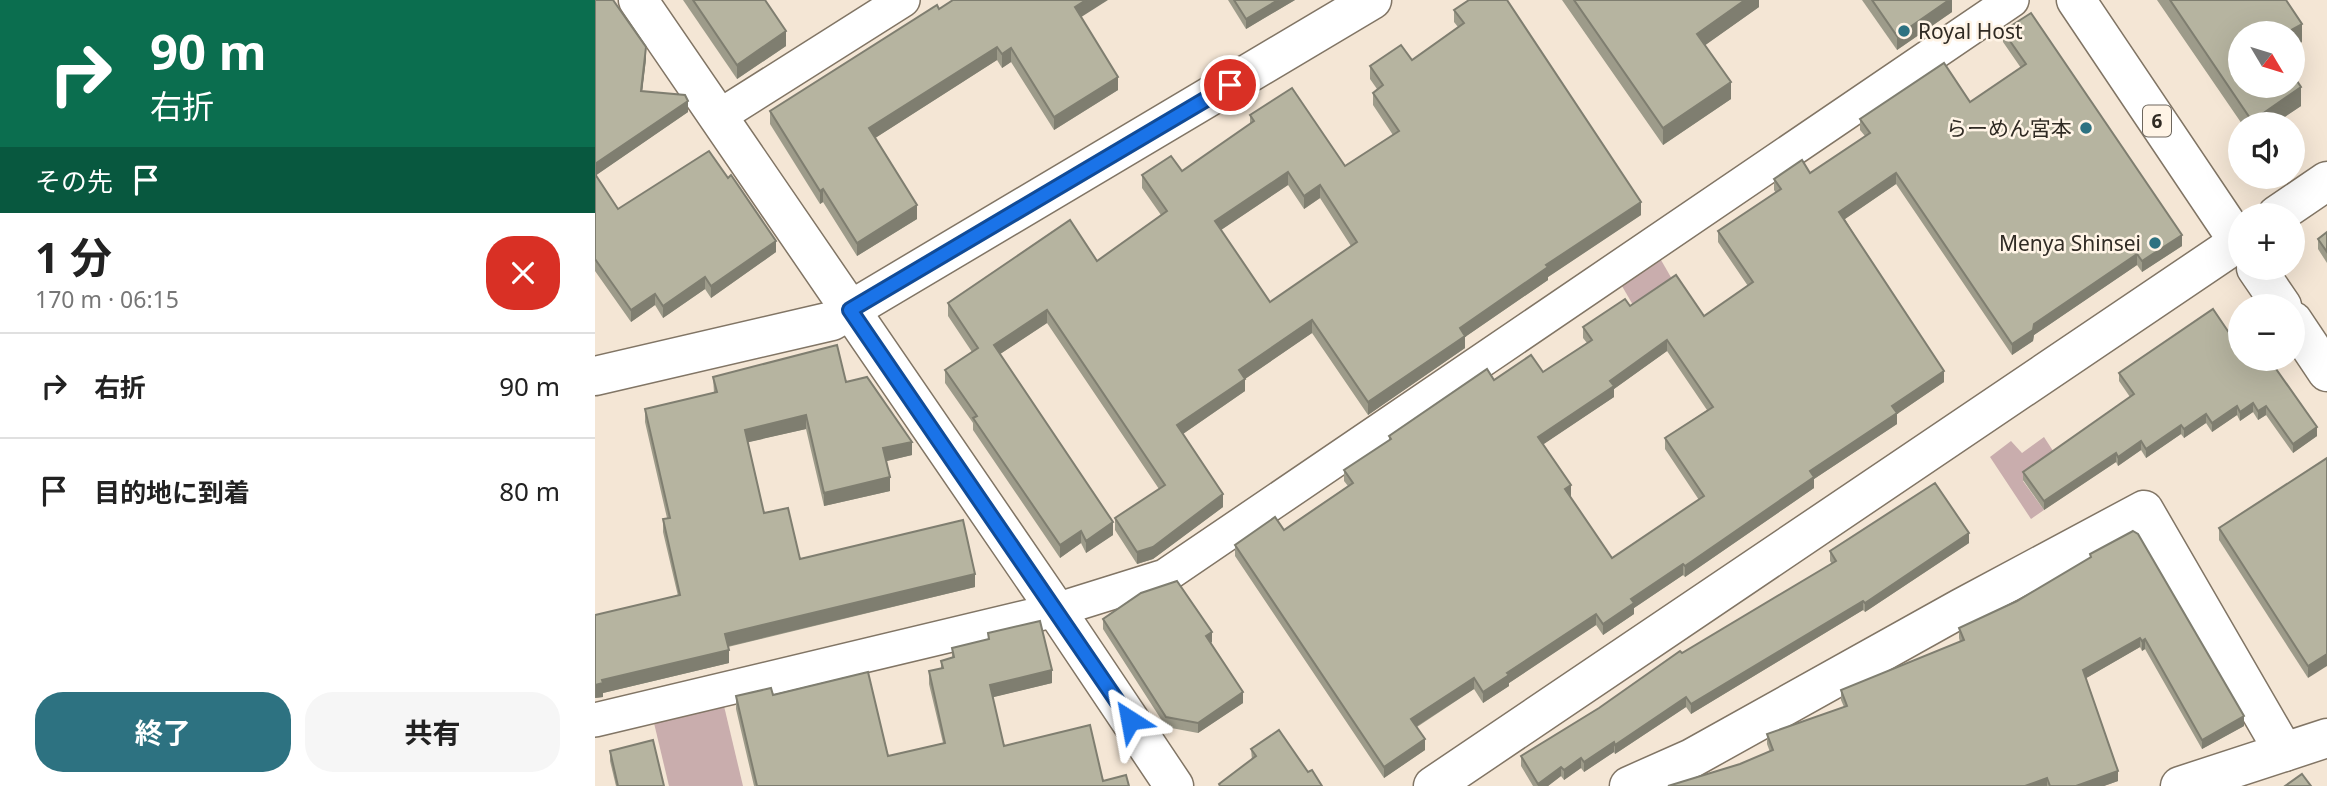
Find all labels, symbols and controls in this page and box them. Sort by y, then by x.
place label: Royal Host [1918,17,2023,45]
text: 90 m [150,18,267,84]
north arrow [2228,21,2305,98]
map controls [2228,21,2305,371]
marker: Royal Host [1896,23,1912,39]
icon: right [35,28,126,119]
pin [1200,55,1260,115]
icon: arrive [1211,66,1249,104]
text: 右折 [150,84,214,127]
road number: 6 [2143,105,2171,136]
button: sound [2228,112,2305,189]
place label: らーめん宮本 [1946,114,2072,142]
marker: らーめん宮本 [2078,120,2094,136]
icon: arrive [127,161,165,199]
text: その先 [35,163,113,199]
button: + [2228,203,2305,280]
text: 1 分 [35,228,112,285]
place label: Menya Shinsei [1999,229,2141,257]
marker: Menya Shinsei [2147,235,2163,251]
button: close [486,236,560,310]
text: 170 m · 06:15 [35,283,179,315]
button: − [2228,294,2305,371]
icon: right [35,367,73,405]
text: 90 m [499,368,560,404]
text: 右折 [94,369,146,405]
icon: arrive [35,472,73,510]
text: 80 m [499,473,560,509]
text: 目的地に到着 [94,474,250,510]
position arrow [1093,683,1167,757]
button: 終了 [35,692,291,772]
button: 共有 [305,692,560,772]

